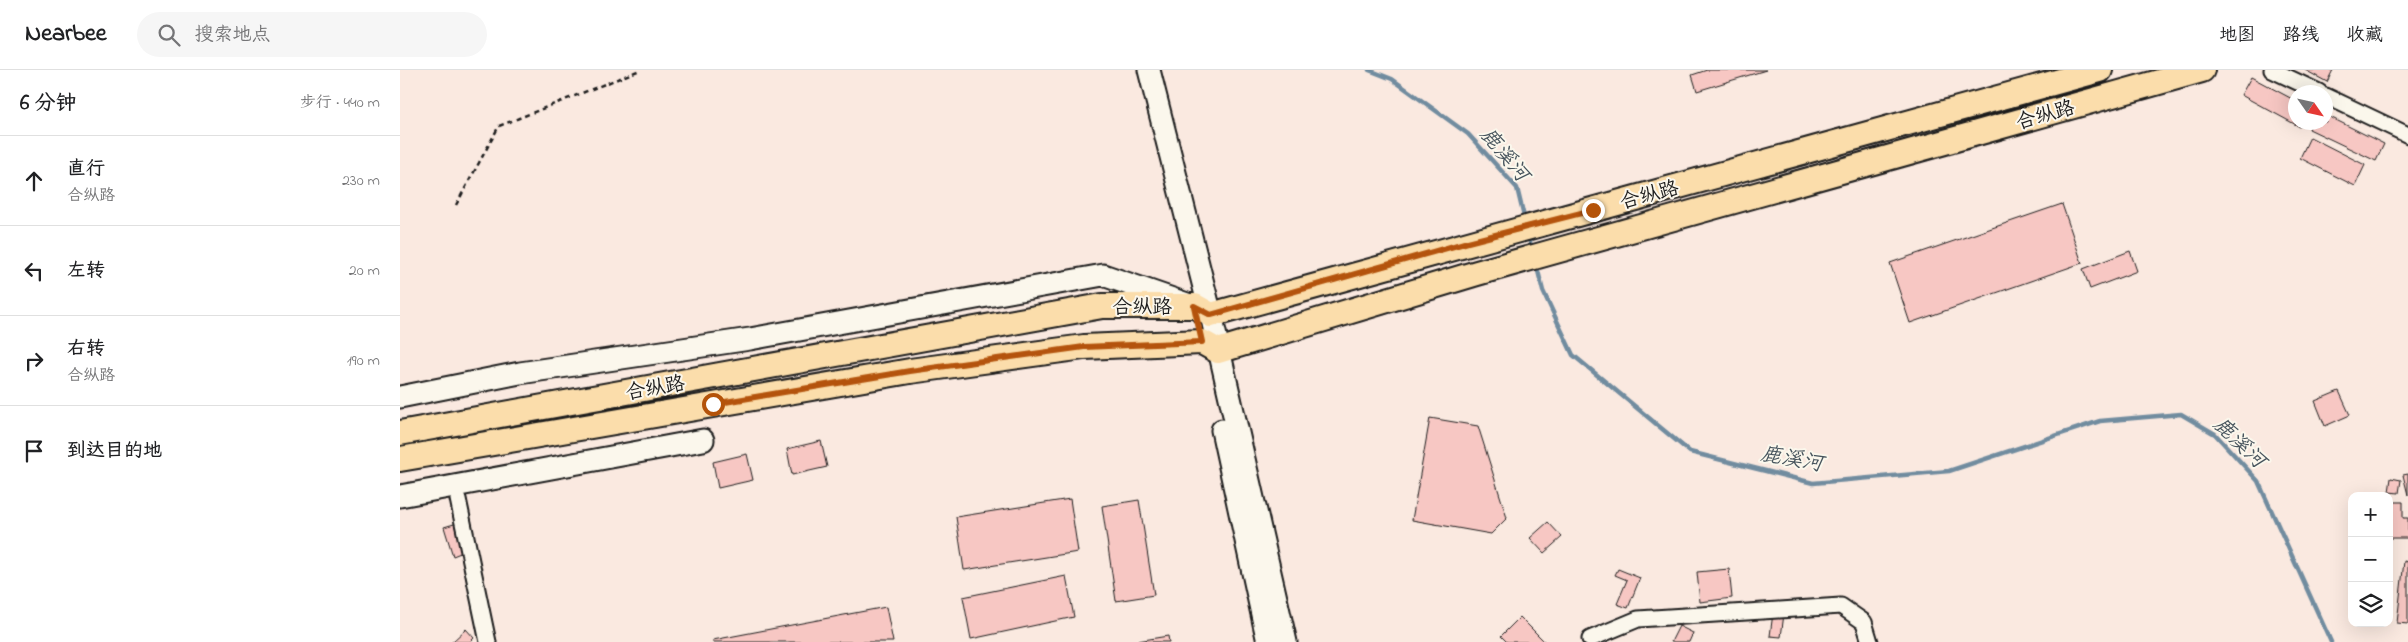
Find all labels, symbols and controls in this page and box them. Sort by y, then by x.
search box [137,12,487,57]
text: Nearbee [25,17,107,52]
icon: search [155,21,183,49]
text: 搜索地点 [195,22,271,49]
text: 地图 [2219,23,2255,49]
text: 路线 [2283,23,2319,49]
text: 收藏 [2347,23,2383,49]
north arrow [2288,85,2333,130]
text: 6 分钟 [20,89,77,119]
text: 步行 · 440 m [300,91,380,115]
street label: 合纵路 [2013,94,2079,139]
water label: 鹿溪河 [1472,122,1537,191]
text: 直行 [67,156,105,183]
icon: ahead [20,167,48,195]
text: 230 m [342,169,380,193]
street label: 合纵路 [1617,174,1683,218]
text: 合纵路 [67,184,115,208]
route end [1582,199,1605,222]
icon: left [20,257,48,285]
text: 左转 [67,258,105,285]
text: 20 m [349,259,380,283]
street label: 合纵路 [1112,294,1173,323]
text: 右转 [67,336,105,363]
icon: right [20,347,48,375]
text: 190 m [347,349,380,373]
text: 合纵路 [67,364,115,388]
street label: 合纵路 [623,370,688,409]
route start [702,393,725,416]
water label: 鹿溪河 [2206,411,2274,478]
icon: arrive [20,437,48,465]
text: 到达目的地 [67,438,162,465]
water label: 鹿溪河 [1758,440,1828,481]
map controls [2348,492,2393,627]
button: + [2348,492,2393,537]
button: − [2348,537,2393,582]
button: layers [2348,582,2393,627]

